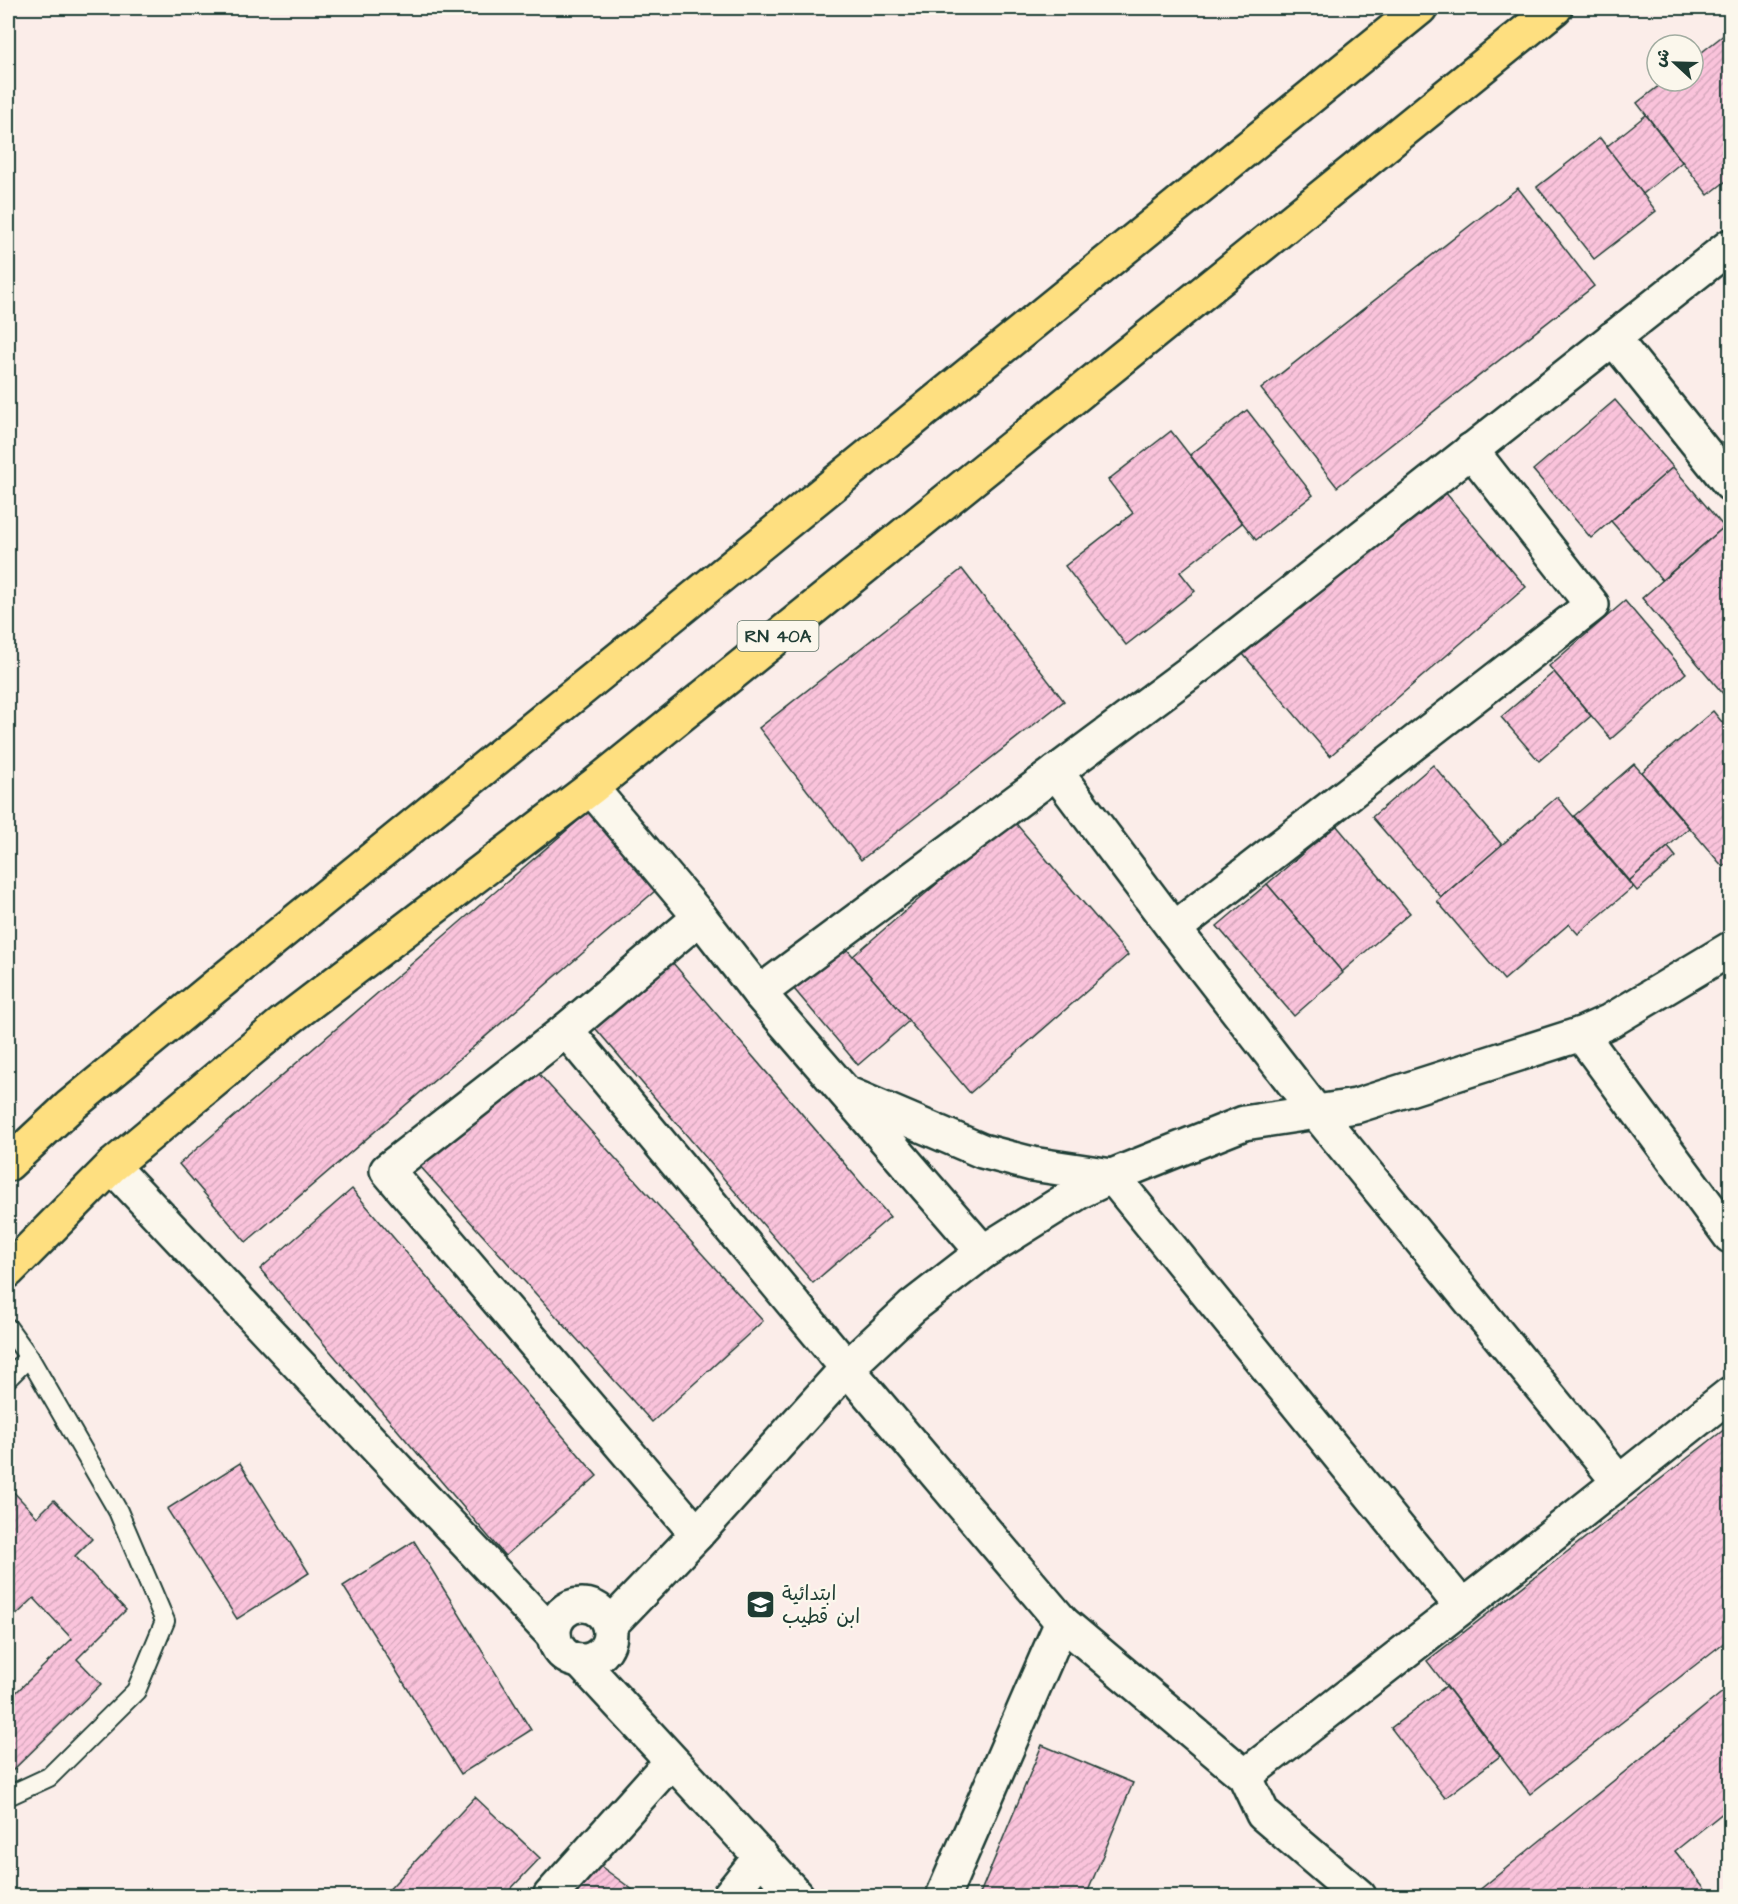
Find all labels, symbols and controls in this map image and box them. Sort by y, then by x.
north arrow [1645,33,1705,93]
text: ش [1649,45,1676,70]
road number: RN 40A [738,621,818,651]
place label: ابتدائية ابن قطيب [782,1580,860,1631]
school or university icon: ابتدائية ابن قطيب [745,1589,777,1621]

